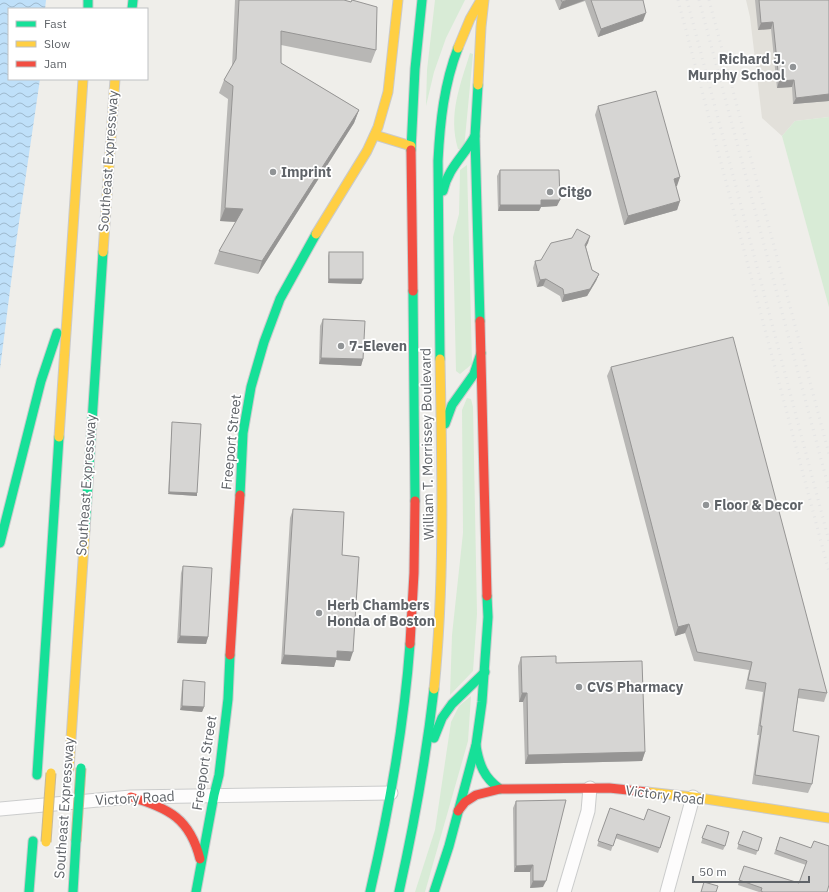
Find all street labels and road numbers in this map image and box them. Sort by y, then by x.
street label: Southeast Expressway [94,90,122,232]
street label: William T. Morrissey Boulevard [416,348,438,540]
street label: Freeport Street [217,393,245,491]
street label: Southeast Expressway [72,414,100,556]
street label: Freeport Street [188,714,220,812]
street label: Southeast Expressway [50,737,78,879]
street label: Victory Road [624,781,706,809]
street label: Victory Road [95,787,175,809]

